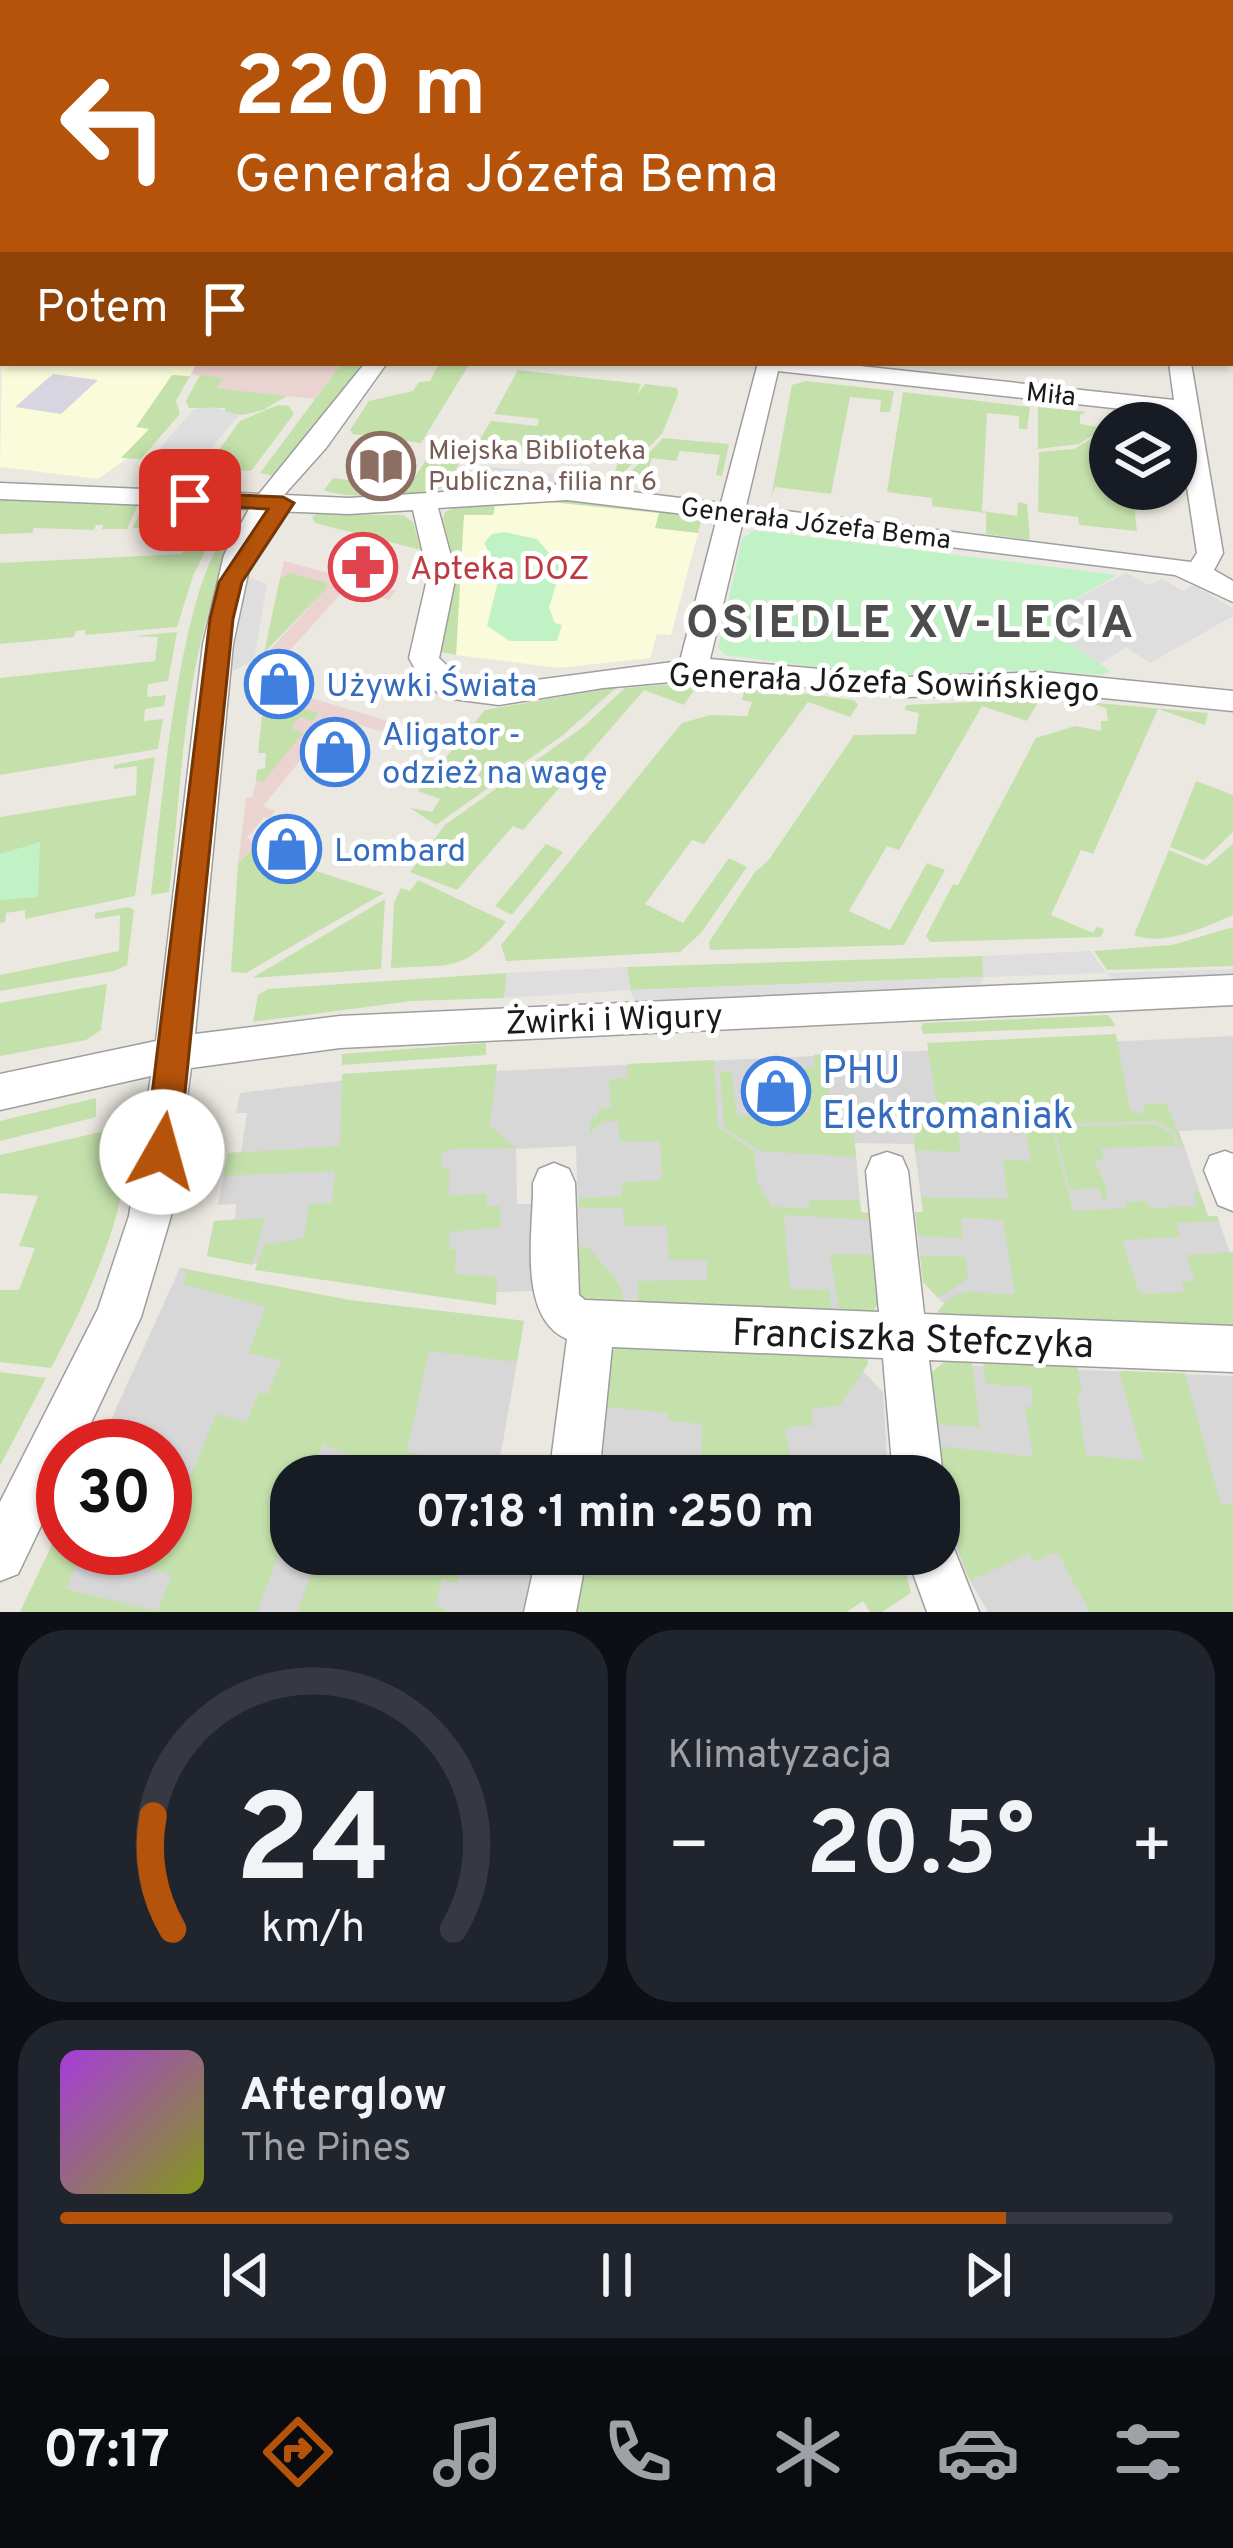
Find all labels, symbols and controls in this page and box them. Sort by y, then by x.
text: 220 m [234,39,487,145]
icon: left [36,48,192,204]
text: Generała Józefa Bema [234,143,778,212]
icon: arrive [192,276,258,342]
text: Potem [36,281,168,338]
street label: Miła [1024,376,1077,416]
map controls [1089,402,1197,510]
button: layers [1089,402,1197,510]
library icon: Miejska Biblioteka Publiczna, filia nr 6 [346,431,416,501]
place label: Miejska Biblioteka Publiczna, filia nr 6 [428,435,657,500]
pin [139,449,241,551]
icon: arrive [157,467,223,533]
street label: Generała Józefa Bema [679,492,953,558]
pharmacy icon: Apteka DOZ [328,532,398,602]
place label: Apteka DOZ [410,550,590,592]
district label: OSIEDLE XV-LECIA [686,597,1136,654]
shop icon: Używki Świata [244,649,314,719]
street label: Generała Józefa Sowińskiego [668,656,1100,714]
place label: Używki Świata [326,665,537,709]
place label: Aligator - odzież na wagę [382,716,608,796]
shop icon: Aligator - odzież na wagę [300,717,370,787]
shop icon: Lombard [252,814,322,884]
place label: Lombard [334,832,466,874]
street label: Żwirki i Wigury [505,997,724,1047]
place label: PHU Elektromaniak [822,1049,1073,1143]
shop icon: PHU Elektromaniak [741,1056,811,1126]
position arrow [99,1089,225,1215]
street label: Franciszka Stefczyka [731,1311,1095,1372]
speed limit sign: 30 [36,1419,192,1575]
text: 07:18 · 1 min · 250 m [416,1486,814,1543]
text: Klimatyzacja [668,1733,892,1782]
text: 24 [234,1768,391,1926]
text: 20.5° [806,1793,1035,1906]
text: − [668,1808,710,1891]
text: + [1130,1808,1173,1891]
text: km/h [261,1903,365,1957]
text: Afterglow [240,2069,447,2126]
text: The Pines [240,2126,411,2175]
icon: previous [213,2242,279,2308]
icon: pause [584,2242,650,2308]
icon: next [955,2242,1021,2308]
icon: directions [256,2410,340,2494]
icon: music [426,2410,510,2494]
icon: phone [596,2410,680,2494]
icon: climate [766,2410,850,2494]
icon: car [936,2410,1020,2494]
icon: filters [1106,2410,1190,2494]
text: 07:17 [43,2418,170,2487]

